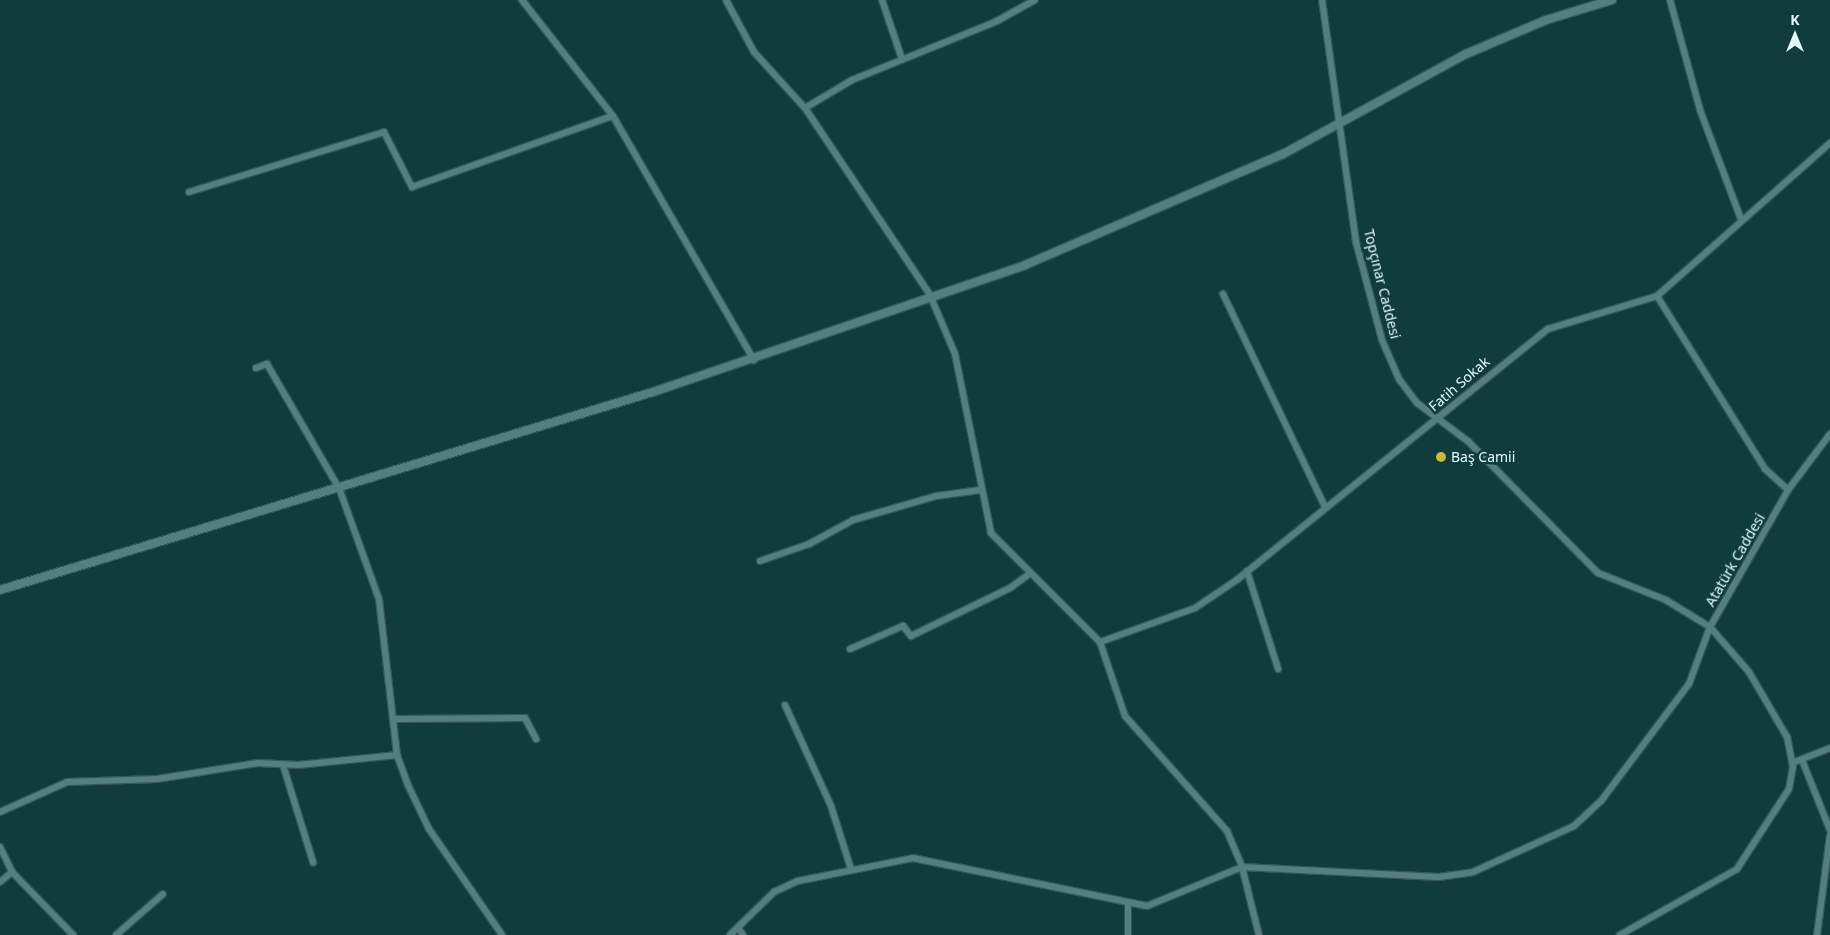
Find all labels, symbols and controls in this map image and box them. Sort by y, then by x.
north arrow [1770,10,1820,60]
text: K [1790,10,1800,29]
street label: Topçınar Caddesi [1360,227,1404,341]
street label: Fatih Sokak [1425,353,1493,415]
place label: Baş Camii [1451,449,1515,465]
marker: Baş Camii [1435,451,1447,463]
street label: Atatürk Caddesi [1702,511,1768,609]

